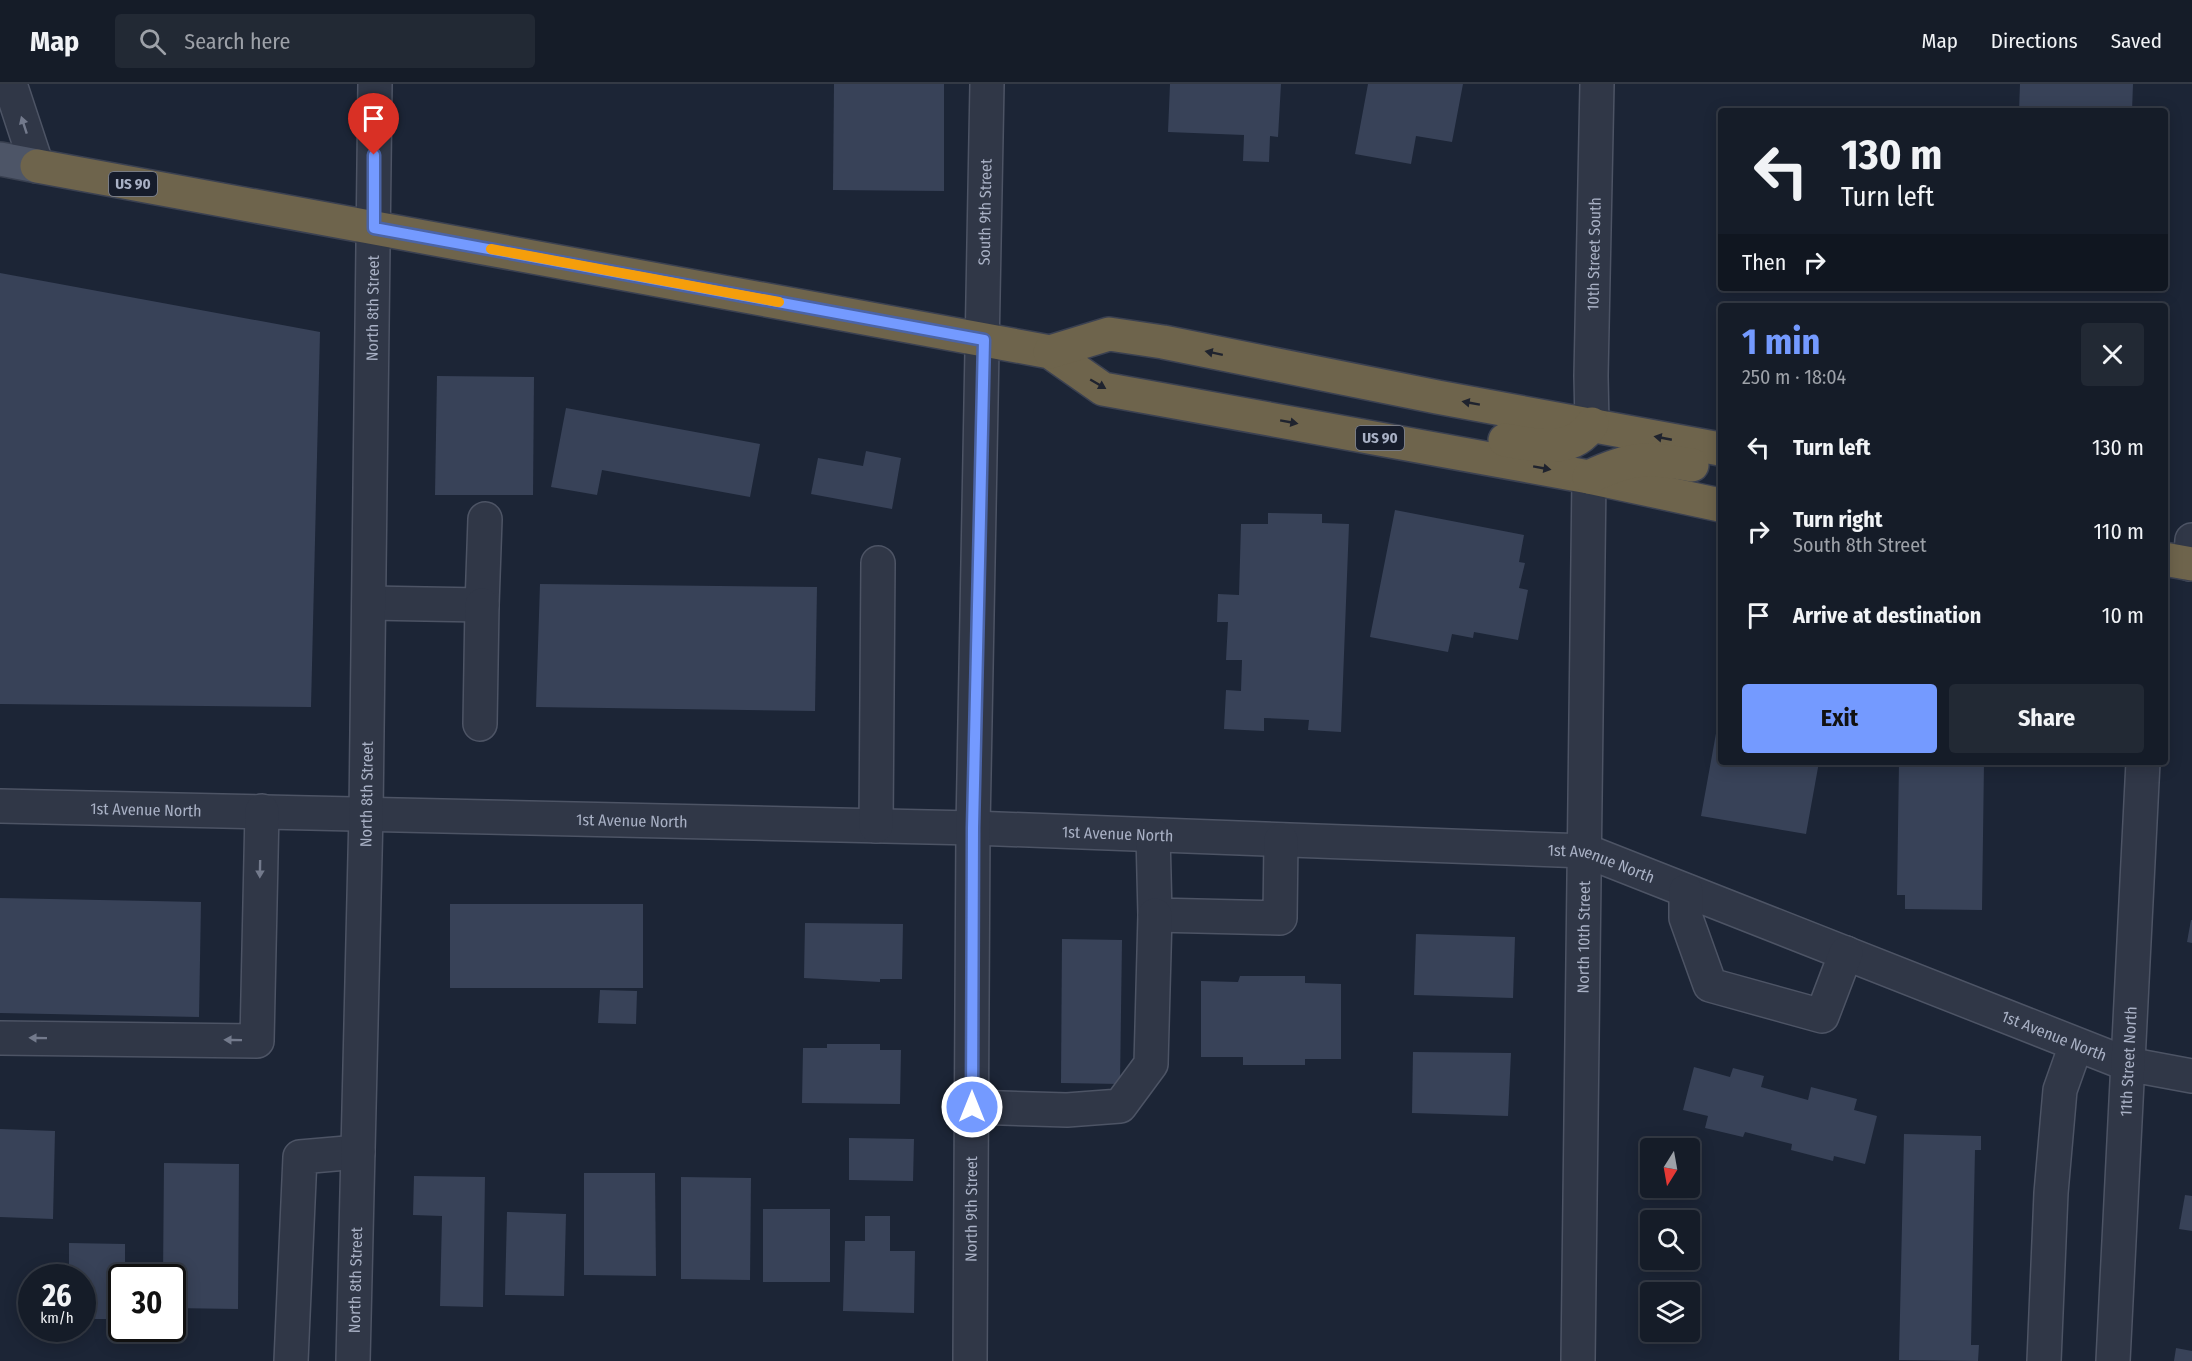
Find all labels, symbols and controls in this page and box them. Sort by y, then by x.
search box [115,14,535,68]
text: Map [30,25,79,58]
icon: search [136,25,169,58]
text: Search here [184,28,290,55]
text: Map [1921,28,1958,54]
text: Directions [1991,28,2078,54]
text: Saved [2111,28,2162,54]
pin [348,93,399,155]
icon: arrive [357,102,390,135]
one-way arrow [18,116,28,134]
text: 130 m [1841,130,1942,180]
icon: left [1742,132,1820,210]
street label: South 9th Street [974,158,995,266]
road number: US 90 [109,172,157,196]
text: Turn left [1841,181,1934,213]
street label: 10th Street South [1583,197,1604,311]
icon: right [1798,246,1831,279]
text: Then [1742,249,1786,276]
street label: North 8th Street [362,254,382,361]
text: 1 min [1742,320,1820,364]
button: close [2081,323,2144,386]
one-way arrow [1205,348,1224,357]
text: 250 m · 18:04 [1742,365,1846,389]
one-way arrow [1090,379,1107,389]
one-way arrow [1462,398,1481,407]
one-way arrow [1279,417,1298,426]
road number: US 90 [1356,426,1404,450]
icon: left [1742,431,1775,464]
one-way arrow [1653,433,1672,442]
text: Turn left [1793,434,1871,461]
text: 130 m [2092,434,2144,461]
one-way arrow [1533,464,1552,473]
text: Turn right [1793,506,1882,533]
icon: right [1742,515,1775,548]
text: 110 m [2094,518,2144,545]
text: South 8th Street [1793,533,1927,557]
icon: arrive [1742,599,1775,632]
text: Arrive at destination [1793,602,1981,629]
text: 10 m [2102,602,2144,629]
button: Exit [1742,684,1937,753]
button: Share [1949,684,2144,753]
street label: North 8th Street [356,740,376,847]
street label: 1st Avenue North [90,799,202,820]
street label: 1st Avenue North [576,810,688,831]
street label: 1st Avenue North [1062,822,1174,845]
street label: 1st Avenue North [1547,840,1657,887]
one-way arrow [256,860,265,879]
street label: North 10th Street [1573,880,1593,993]
street label: 1st Avenue North [1999,1006,2110,1065]
street label: 11th Street North [2116,1006,2140,1117]
one-way arrow [29,1033,48,1043]
one-way arrow [224,1036,243,1045]
position arrow [940,1075,1004,1139]
north arrow [1640,1138,1700,1198]
map controls [1640,1138,1700,1342]
street label: North 9th Street [961,1155,981,1262]
button: search [1640,1210,1700,1270]
street label: North 8th Street [344,1226,366,1333]
speed limit sign: 30 [108,1264,186,1342]
text: 26 [42,1278,72,1314]
button: layers [1640,1282,1700,1342]
text: km/h [40,1309,74,1327]

